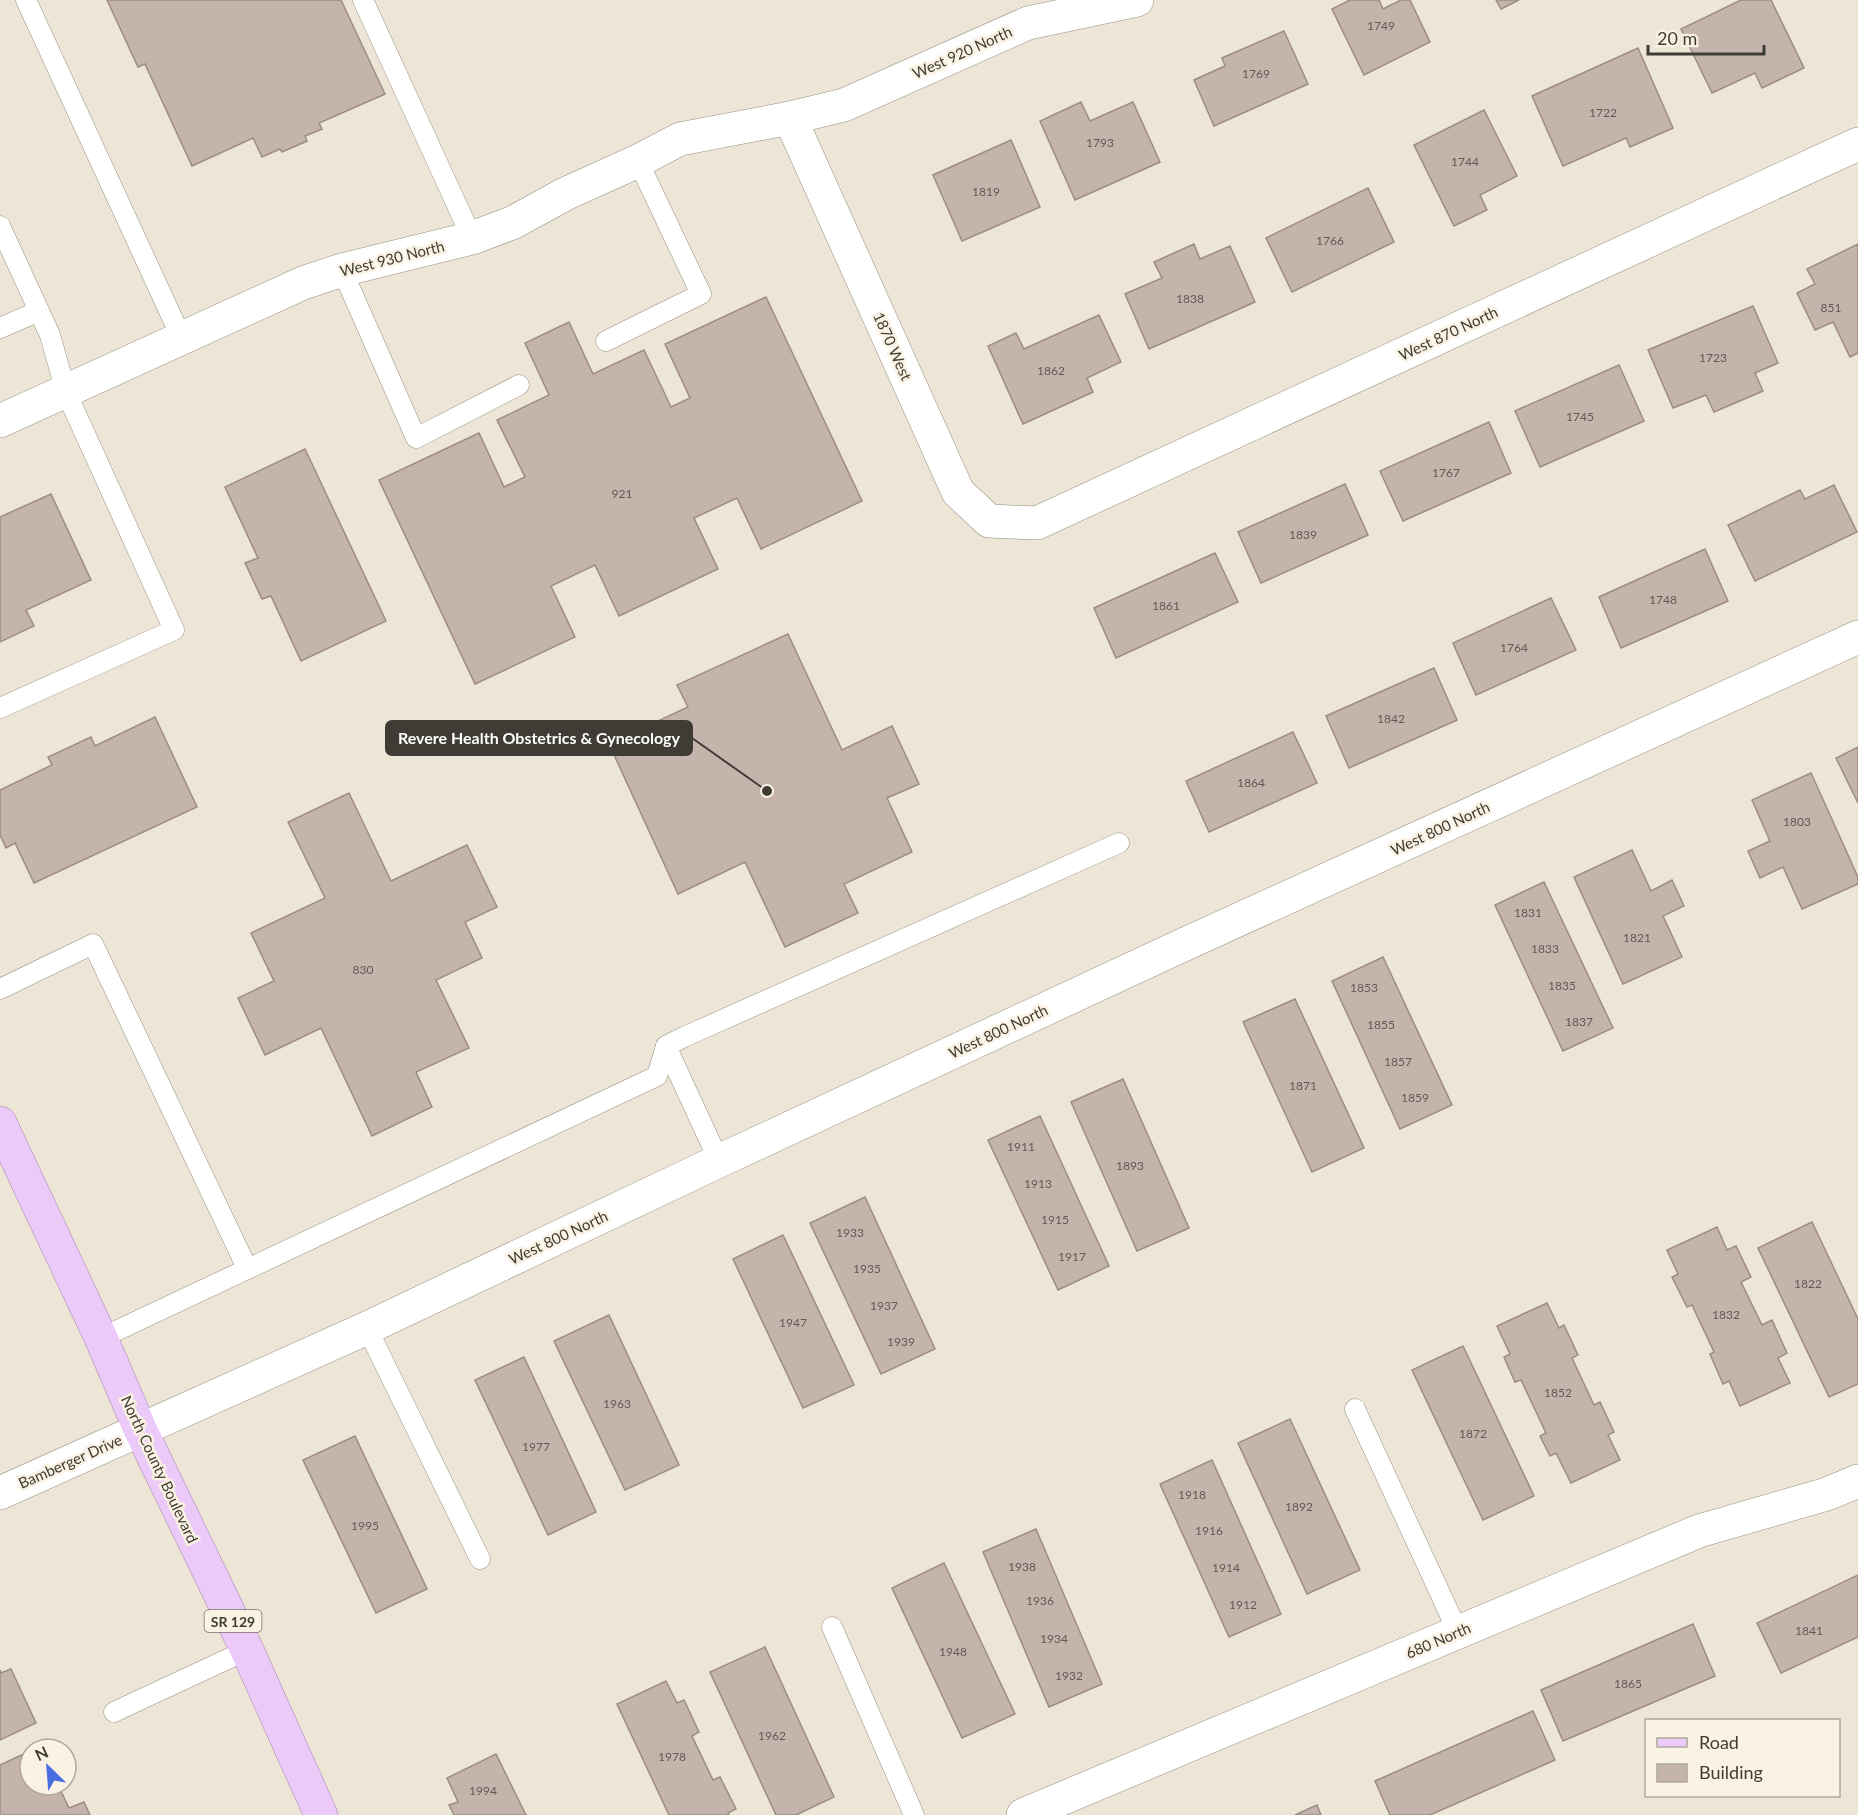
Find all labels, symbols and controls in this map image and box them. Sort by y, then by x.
house number: 1749 [1367,18,1395,33]
scale bar [1648,18,1764,56]
street label: West 920 North [909,22,1015,82]
text: 20 m [1657,27,1697,49]
house number: 1769 [1242,66,1270,81]
house number: 1722 [1589,105,1617,120]
house number: 1793 [1086,135,1114,150]
house number: 1744 [1451,154,1479,169]
house number: 1819 [972,184,1000,199]
house number: 1766 [1316,233,1344,248]
street label: West 930 North [338,236,446,280]
house number: 1838 [1176,291,1204,306]
house number: 851 [1821,300,1841,315]
street label: West 870 North [1396,302,1500,364]
street label: 1870 West [870,309,916,384]
house number: 1723 [1699,350,1727,365]
house number: 1862 [1037,363,1065,378]
house number: 1745 [1566,409,1594,424]
house number: 1767 [1432,465,1460,480]
house number: 921 [612,486,632,501]
house number: 1839 [1289,527,1317,542]
house number: 1748 [1649,592,1677,607]
house number: 1861 [1152,598,1180,613]
house number: 1764 [1500,640,1528,655]
house number: 1842 [1377,711,1405,726]
callout: Revere Health Obstetrics & Gynecology [386,721,692,755]
text: Revere Health Obstetrics & Gynecology [398,728,681,747]
house number: 1864 [1237,775,1265,790]
street label: West 800 North [1388,797,1492,859]
house number: 1803 [1783,814,1811,829]
house number: 1831 [1514,905,1542,920]
house number: 1821 [1623,930,1651,945]
house number: 1833 [1531,941,1559,956]
house number: 830 [353,962,373,977]
house number: 1835 [1548,978,1576,993]
house number: 1853 [1350,980,1378,995]
street label: West 800 North [946,1000,1050,1062]
house number: 1837 [1565,1014,1593,1029]
house number: 1855 [1367,1017,1395,1032]
house number: 1857 [1384,1054,1412,1069]
house number: 1871 [1289,1078,1317,1093]
house number: 1859 [1401,1090,1429,1105]
house number: 1911 [1007,1139,1035,1154]
house number: 1893 [1116,1158,1144,1173]
house number: 1913 [1024,1176,1052,1191]
street label: West 800 North [506,1206,610,1268]
house number: 1915 [1041,1212,1069,1227]
house number: 1933 [836,1225,864,1240]
house number: 1917 [1058,1249,1086,1264]
house number: 1935 [853,1261,881,1276]
house number: 1822 [1794,1276,1822,1291]
house number: 1937 [870,1298,898,1313]
house number: 1832 [1712,1307,1740,1322]
house number: 1947 [779,1315,807,1330]
house number: 1939 [887,1334,915,1349]
house number: 1852 [1544,1385,1572,1400]
street label: North County Boulevard [118,1392,202,1546]
house number: 1963 [603,1396,631,1411]
house number: 1872 [1459,1426,1487,1441]
street label: Bamberger Drive [15,1430,125,1492]
house number: 1977 [522,1439,550,1454]
house number: 1918 [1178,1487,1206,1502]
house number: 1892 [1285,1499,1313,1514]
house number: 1995 [351,1518,379,1533]
house number: 1916 [1195,1523,1223,1538]
house number: 1938 [1008,1559,1036,1574]
house number: 1914 [1212,1560,1240,1575]
house number: 1936 [1026,1593,1054,1608]
house number: 1912 [1229,1597,1257,1612]
road number: SR 129 [204,1610,262,1632]
street label: 680 North [1403,1618,1473,1662]
house number: 1841 [1795,1623,1823,1638]
house number: 1934 [1040,1631,1068,1646]
house number: 1948 [939,1644,967,1659]
house number: 1932 [1055,1668,1083,1683]
house number: 1865 [1614,1676,1642,1691]
legend [1645,1719,1840,1797]
house number: 1962 [758,1728,786,1743]
text: Road [1699,1731,1739,1753]
north arrow [18,1737,78,1797]
text: N [32,1742,51,1764]
house number: 1978 [658,1749,686,1764]
text: Building [1699,1761,1763,1783]
house number: 1994 [469,1783,497,1798]

